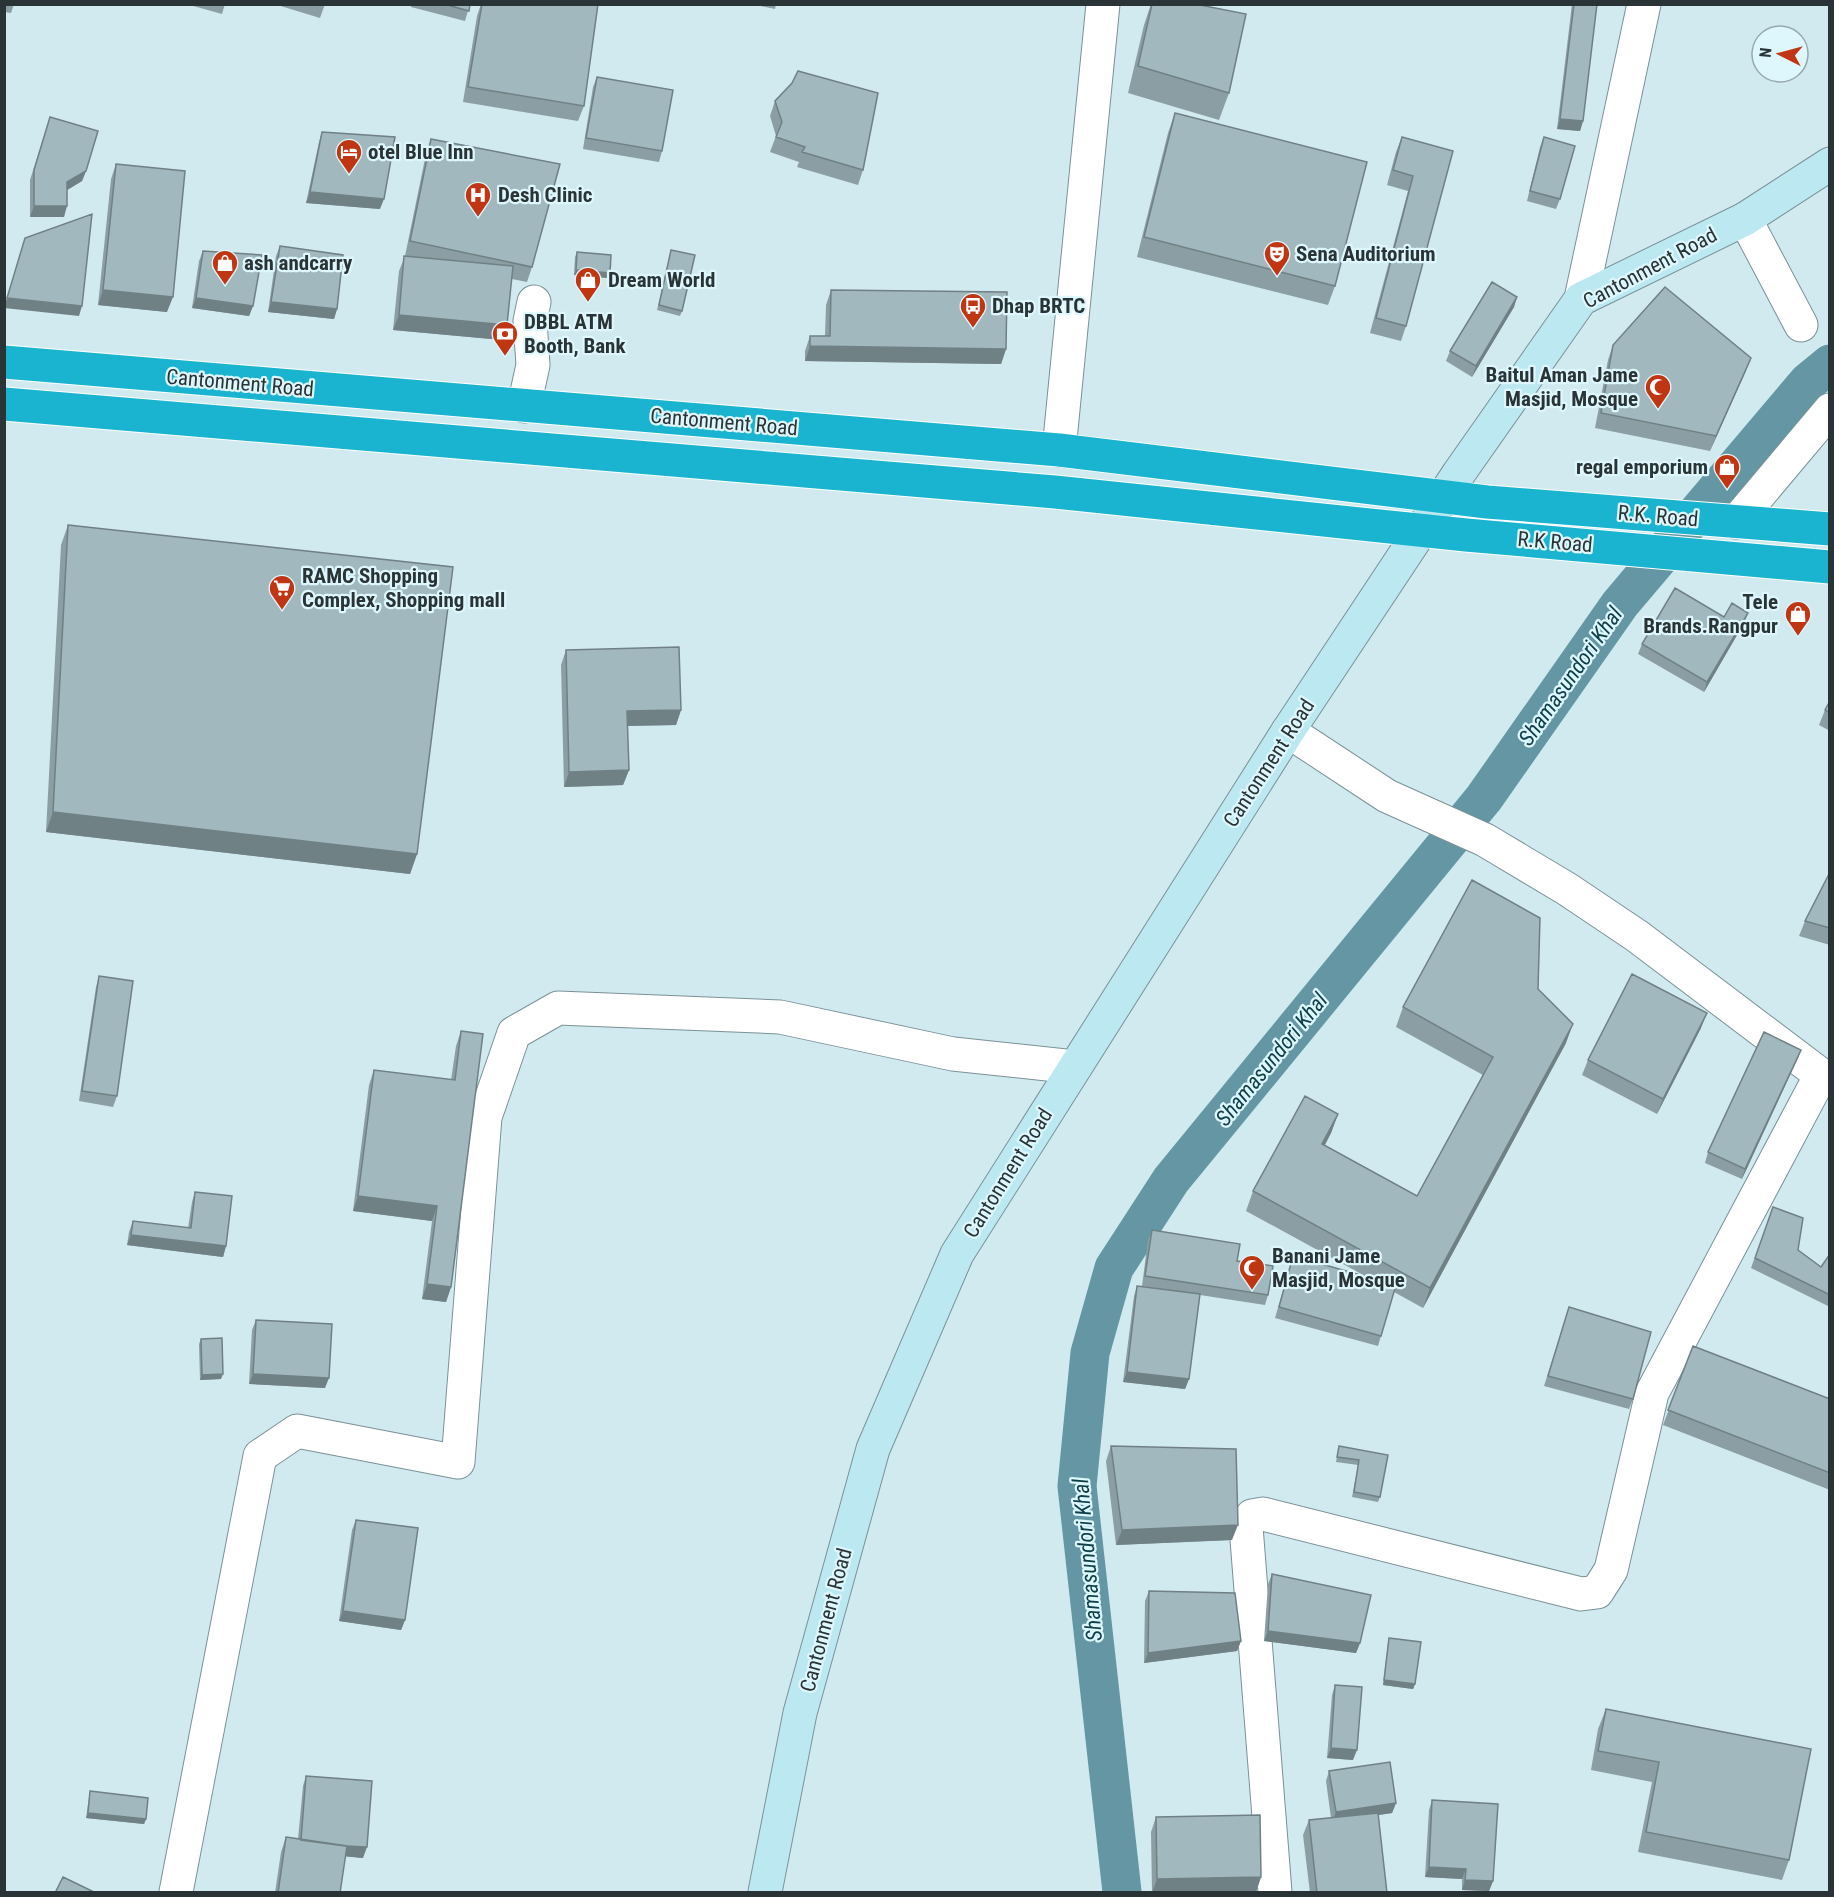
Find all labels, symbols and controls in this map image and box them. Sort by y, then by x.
north arrow [1750,24,1810,84]
text: N [1756,47,1776,58]
hotel icon: otel Blue Inn [334,137,364,175]
place label: otel Blue Inn [368,140,474,164]
hospital icon: Desh Clinic [463,180,493,218]
place label: Desh Clinic [498,183,593,207]
street label: Cantonment Road [1579,223,1721,313]
theatre icon: Sena Auditorium [1262,239,1292,277]
place label: Sena Auditorium [1296,242,1436,266]
shop icon: ash andcarry [210,248,240,286]
place label: ash andcarry [244,251,353,275]
shop icon: Dream World [573,265,603,303]
place label: Dream World [608,268,716,292]
bus stop icon: Dhap BRTC [958,291,988,329]
place label: Dhap BRTC [992,294,1085,318]
place label: DBBL ATM Booth, Bank [524,310,626,358]
bank icon: DBBL ATM Booth, Bank [490,319,520,357]
place label: Baitul Aman Jame Masjid, Mosque [1486,363,1638,411]
street label: Cantonment Road [165,365,315,401]
mosque icon: Baitul Aman Jame Masjid, Mosque [1643,372,1673,410]
street label: Cantonment Road [649,404,799,440]
shop icon: regal emporium [1712,452,1742,490]
place label: regal emporium [1576,455,1708,479]
street label: R.K. Road [1617,501,1699,531]
street label: R.K Road [1517,527,1593,557]
place label: RAMC Shopping Complex, Shopping mall [302,564,505,612]
supermarket icon: RAMC Shopping Complex, Shopping mall [267,573,297,611]
place label: Tele Brands.Rangpur [1643,590,1778,638]
shop icon: Tele Brands.Rangpur [1783,599,1813,637]
water label: Shamasundori Khal [1513,601,1628,750]
street label: Cantonment Road [1219,694,1319,832]
water label: Shamasundori Khal [1210,987,1333,1131]
street label: Cantonment Road [959,1104,1057,1242]
place label: Banani Jame Masjid, Mosque [1272,1244,1405,1292]
mosque icon: Banani Jame Masjid, Mosque [1237,1253,1267,1291]
water label: Shamasundori Khal [1068,1477,1107,1642]
street label: Cantonment Road [795,1545,857,1695]

